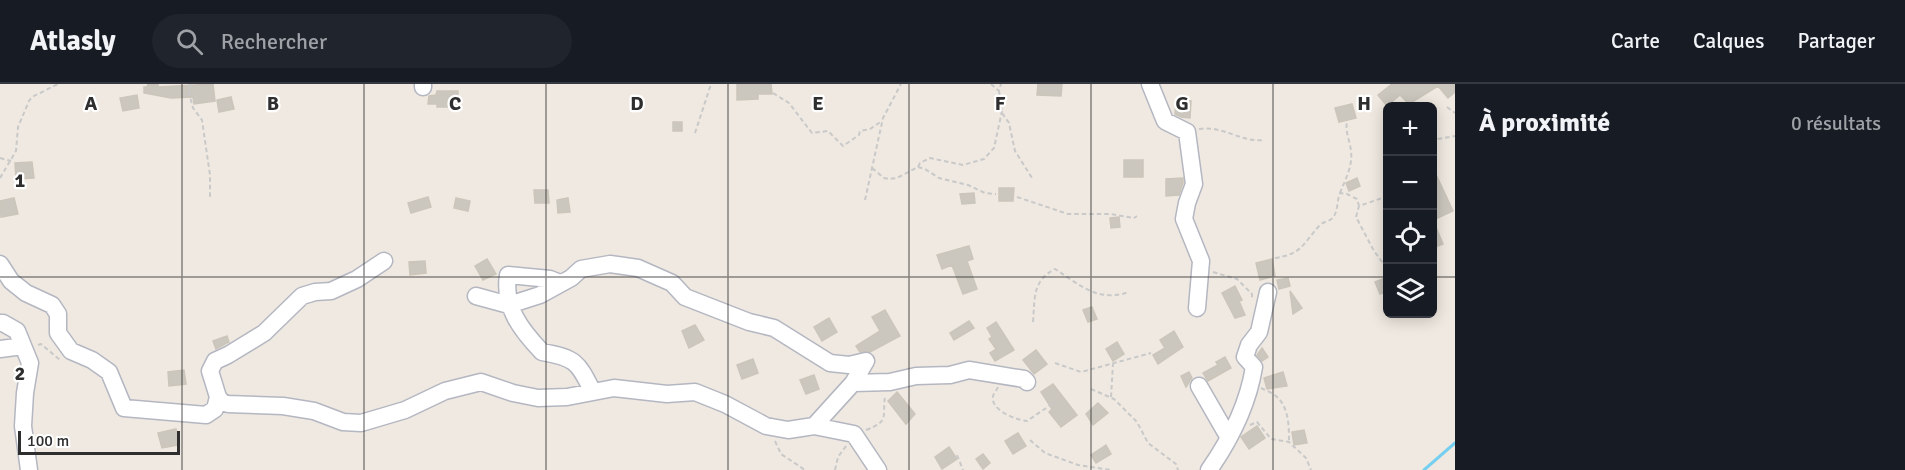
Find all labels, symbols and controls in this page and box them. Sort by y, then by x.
search box [152,14,572,68]
text: Atlasly [30,24,116,58]
icon: search [173,25,206,58]
text: Rechercher [221,28,327,55]
text: Carte [1611,28,1660,54]
text: Calques [1693,28,1764,54]
text: Partager [1797,28,1875,54]
text: A [85,91,98,116]
text: B [267,91,279,116]
text: C [449,91,461,116]
text: D [630,91,644,116]
text: E [812,91,824,116]
text: F [995,91,1006,116]
text: G [1175,91,1189,116]
text: H [1357,91,1371,116]
map controls [1383,102,1437,318]
button: + [1383,102,1437,156]
text: À proximité [1479,107,1610,139]
text: 0 résultats [1791,111,1881,136]
button: − [1383,156,1437,210]
text: 1 [15,168,26,193]
button: locate [1383,210,1437,264]
button: layers [1383,264,1437,318]
text: 2 [15,361,25,386]
scale bar [18,428,180,456]
text: 100 m [27,431,69,451]

